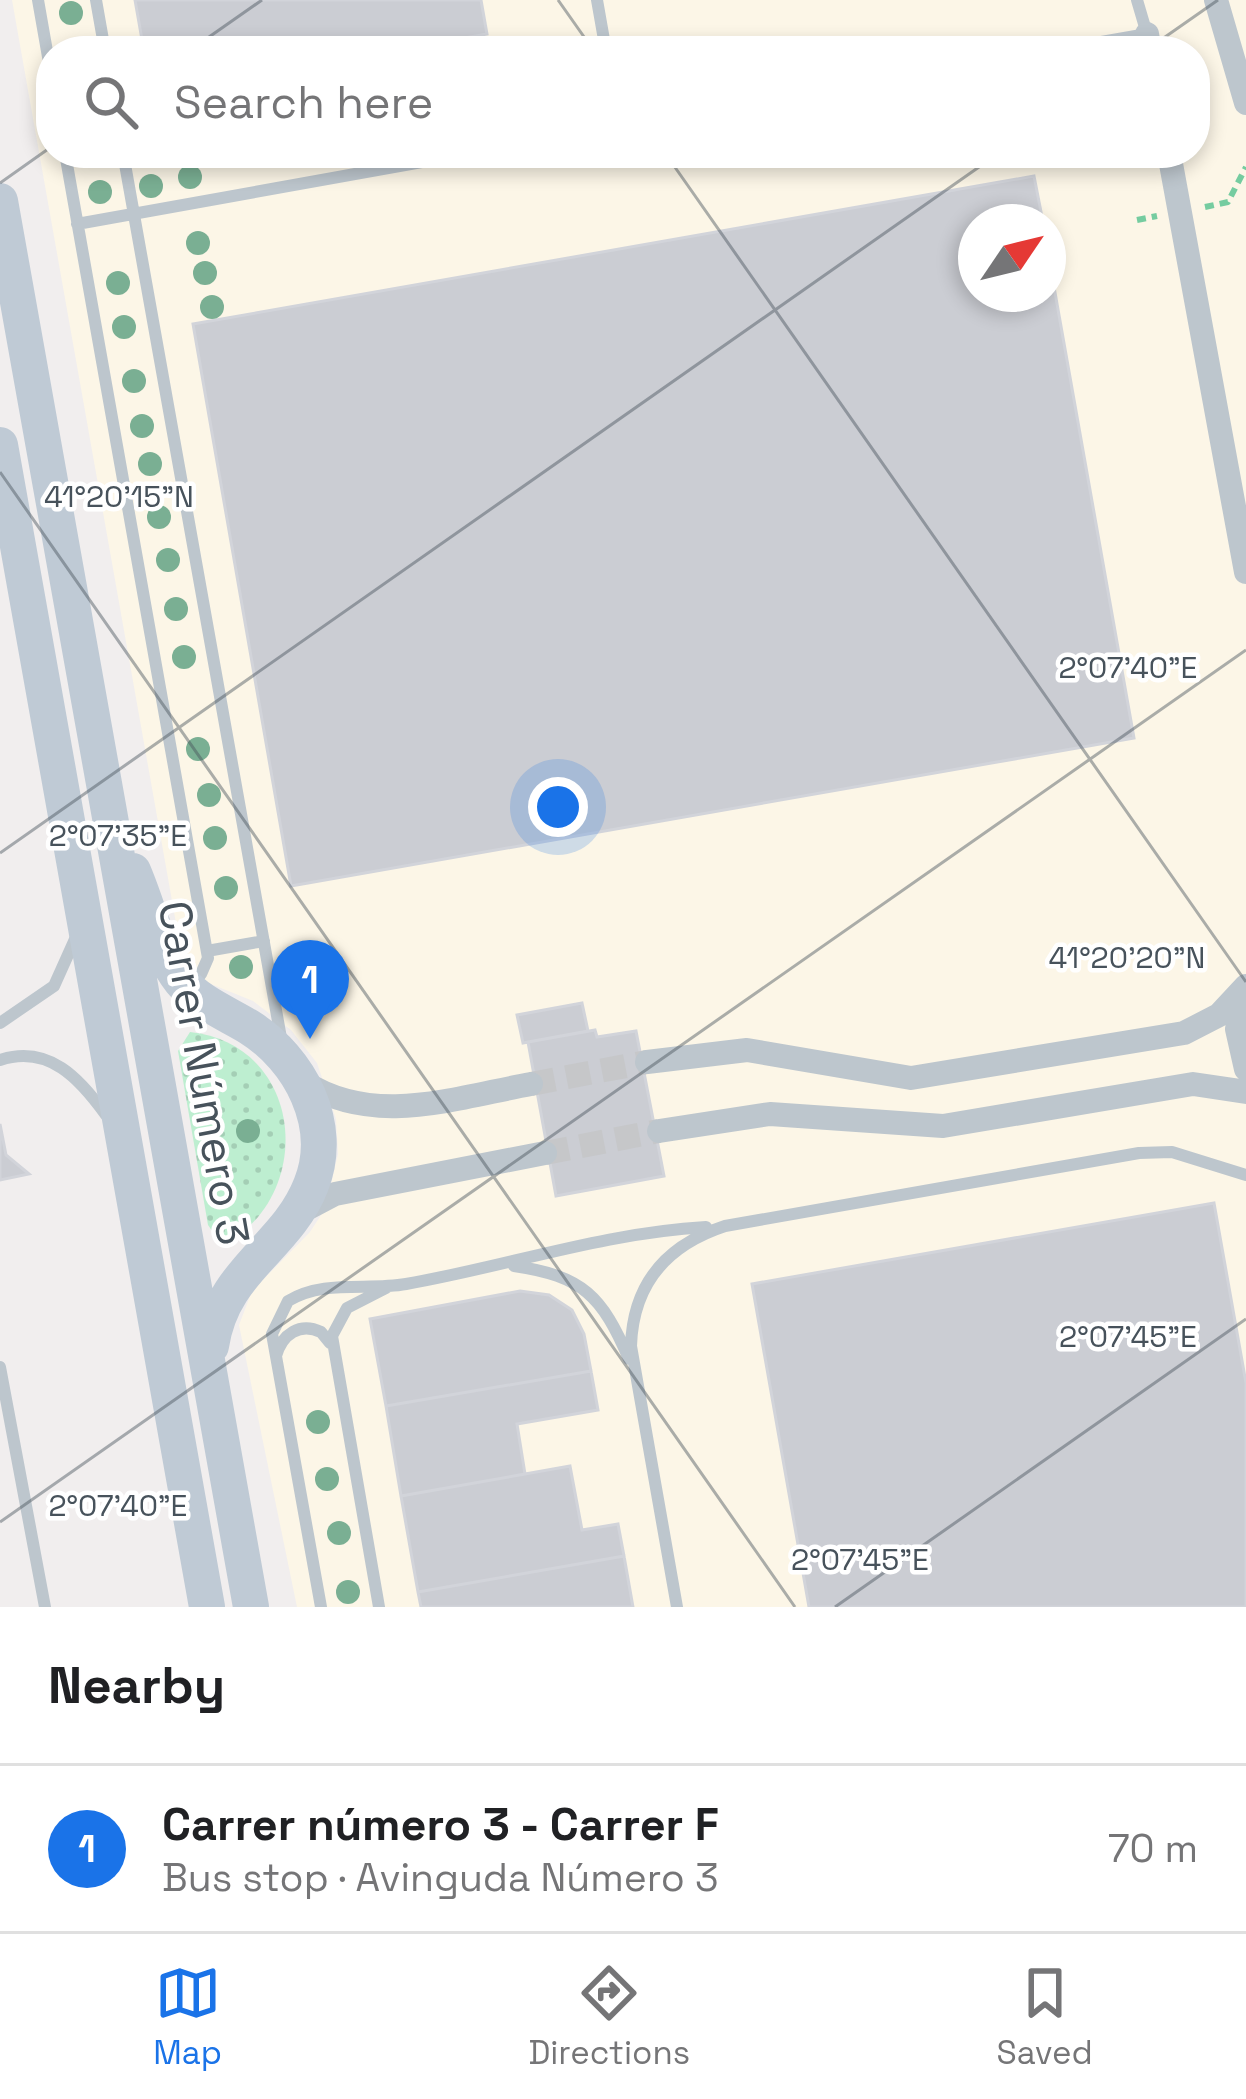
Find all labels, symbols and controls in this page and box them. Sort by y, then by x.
search box [36,36,1210,168]
icon: search [78,69,144,135]
text: Search here [174,74,433,131]
north arrow [958,204,1066,312]
text: 41°20'15"N [44,477,194,516]
text: 2°07'40"E [1058,648,1198,687]
your location [528,777,588,837]
text: 2°07'35"E [49,816,187,855]
street label: Carrer Número 3 [146,896,262,1250]
text: 41°20'20"N [1049,938,1205,977]
pin: 1 [271,940,349,1039]
text: 2°07'45"E [1059,1317,1197,1356]
text: 2°07'40"E [48,1486,188,1525]
text: 2°07'45"E [791,1540,929,1579]
text: Nearby [48,1653,225,1718]
text: Carrer número 3 - Carrer F [162,1796,719,1853]
text: 1 [78,1824,96,1873]
text: 70 m [1108,1824,1198,1873]
text: Bus stop · Avinguda Número 3 [162,1853,719,1902]
tab: Map [153,1960,222,2074]
tab: Directions [528,1960,690,2074]
tab: Saved [997,1960,1093,2074]

